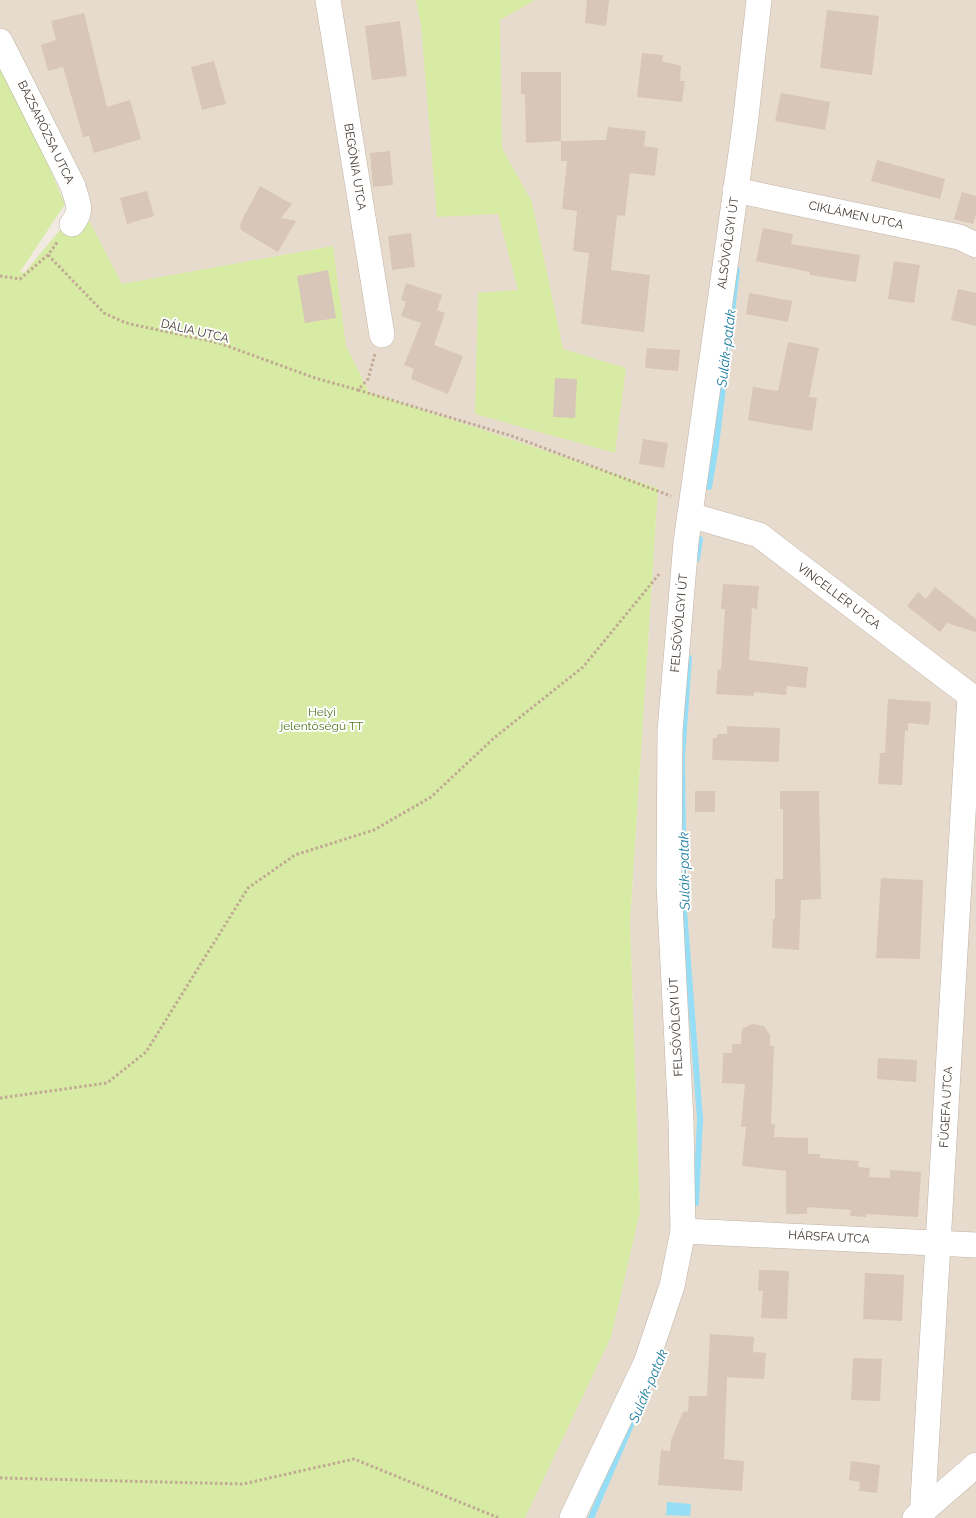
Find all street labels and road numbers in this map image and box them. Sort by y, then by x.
street label: BAZSARÓZSA UTCA [15,78,77,186]
street label: BEGÓNIA UTCA [341,122,369,212]
street label: ALSÓVÖLGYI ÚT [715,195,741,290]
street label: CIKLÁMEN UTCA [807,198,905,232]
street label: DÁLIA UTCA [160,316,230,346]
street label: VINCELLÉR UTCA [795,560,883,632]
street label: FELSŐVÖLGYI ÚT [668,572,690,673]
street label: FELSŐVÖLGYI ÚT [666,976,686,1077]
street label: FÜGEFA UTCA [937,1066,955,1148]
street label: HÁRSFA UTCA [788,1228,870,1246]

